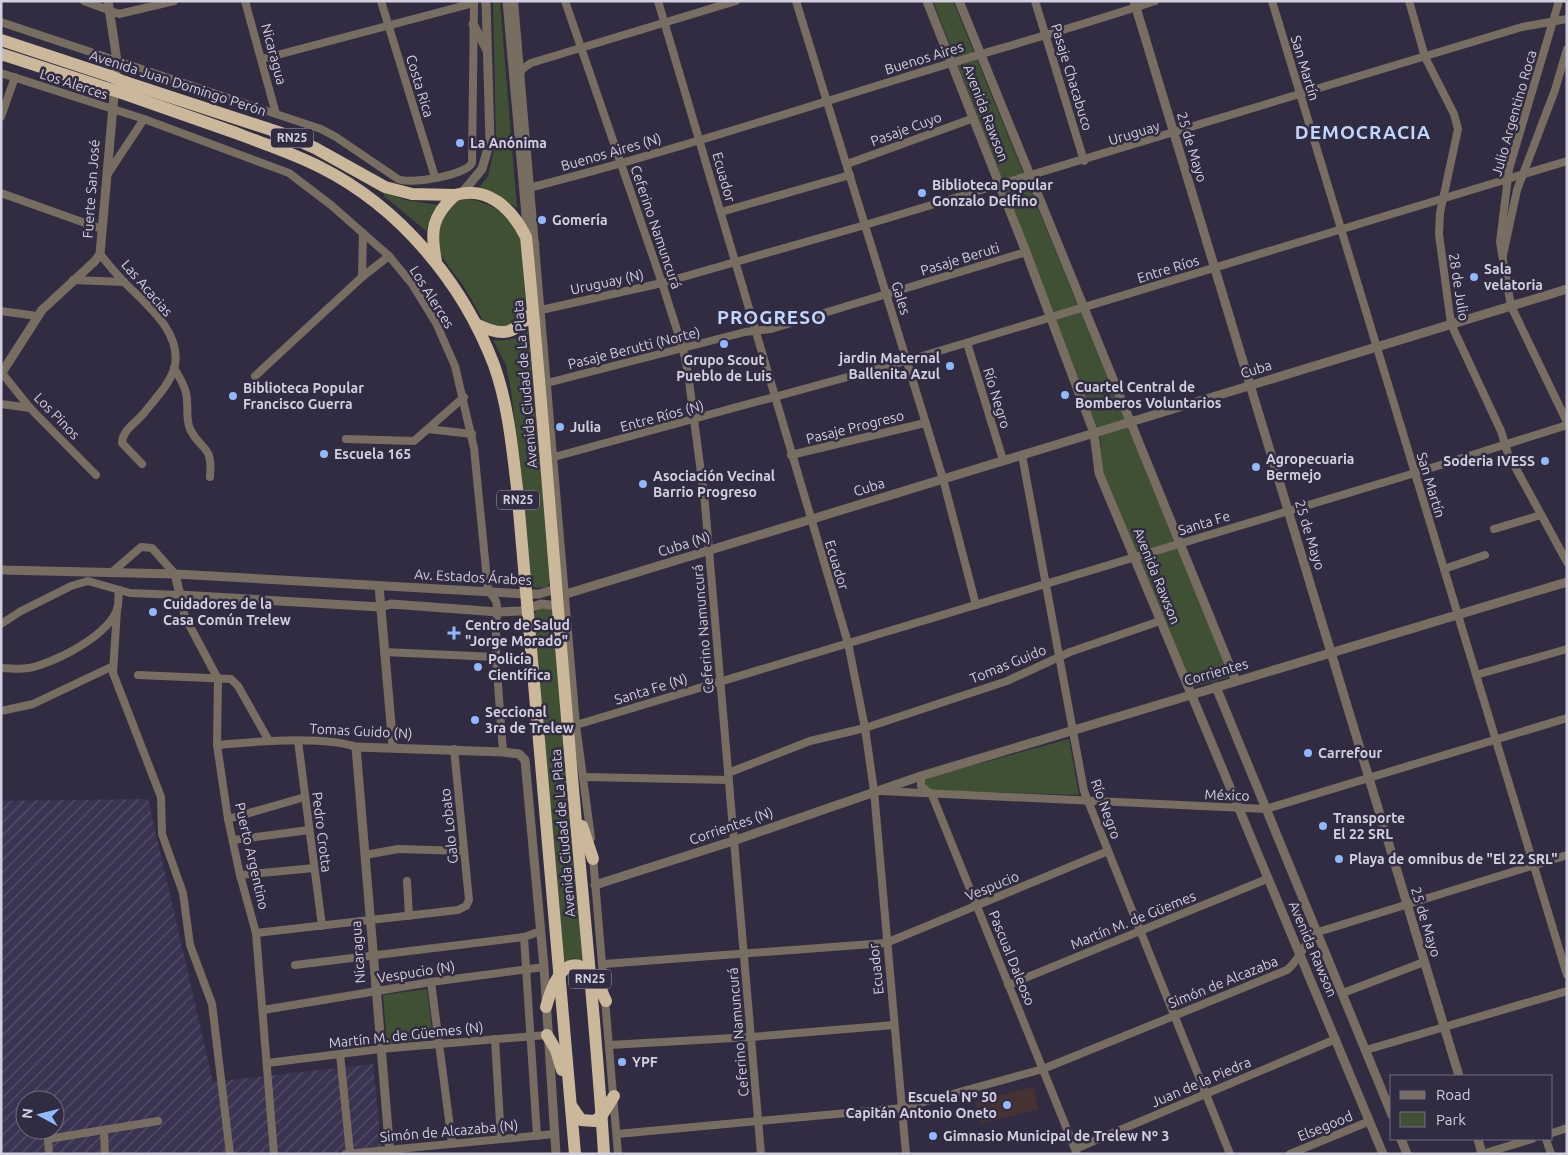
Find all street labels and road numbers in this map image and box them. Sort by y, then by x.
street label: Pasaje Chacabuco [1048,21,1096,133]
street label: Nicaragua [258,22,290,86]
street label: San Martín [1288,33,1322,103]
street label: Buenos Aires [883,38,965,78]
street label: Avenida Juan Domingo Perón [88,47,268,119]
street label: Julio Argentino Roca [1488,48,1540,178]
street label: Costa Rica [403,53,437,119]
street label: Avenida Rawson [960,62,1012,164]
street label: Los Alerces [38,65,110,103]
street label: Pasaje Cuyo [868,109,944,149]
street label: 25 de Mayo [1174,110,1210,184]
street label: Uruguay [1106,118,1162,148]
road number: RN25 [271,128,313,148]
street label: Buenos Aires (N) [559,130,663,174]
street label: Fuerte San José [80,139,102,239]
street label: Ecuador [709,150,739,204]
street label: Ceferino Namuncurá [627,163,685,291]
street label: Pasaje Beruti [919,239,1001,279]
street label: Entre Ríos [1135,252,1201,286]
street label: 28 de Julio [1446,252,1472,322]
street label: Las Acacias [118,257,176,319]
street label: Los Alerces [406,263,458,331]
street label: Uruguay (N) [569,266,645,298]
street label: Gales [888,279,914,317]
street label: Avenida Ciudad de La Plata [510,299,540,469]
street label: Pasaje Berutti (Norte) [566,324,702,372]
street label: Cuba [1238,357,1274,381]
street label: Río Negro [980,366,1014,430]
street label: Los Pinos [31,389,83,443]
street label: Entre Ríos (N) [618,397,706,435]
street label: Pasaje Progreso [804,407,906,447]
street label: San Martín [1414,450,1448,520]
street label: Cuba [851,475,887,499]
road number: RN25 [497,490,539,510]
street label: 25 de Mayo [1292,498,1328,572]
street label: Santa Fe [1176,508,1232,538]
street label: Avenida Rawson [1130,526,1184,626]
street label: Cuba (N) [656,528,712,560]
street label: Ecuador [822,538,852,592]
street label: Ceferino Namuncurá [689,564,717,694]
street label: Av. Estados Árabes [414,565,532,588]
street label: Tomas Guido [967,641,1049,687]
street label: Corrientes [1182,655,1250,689]
street label: Santa Fe (N) [613,670,689,708]
street label: Tomas Guido (N) [309,720,413,742]
street label: Avenida Ciudad de La Plata [548,748,578,918]
street label: Río Negro [1088,777,1124,841]
street label: México [1204,786,1250,804]
street label: Galo Lobato [437,787,461,865]
street label: Pedro Crotta [309,791,335,873]
street label: Puerto Argentino [232,801,272,911]
street label: Corrientes (N) [687,804,775,848]
street label: Vespucio [963,868,1021,904]
street label: 25 de Mayo [1408,885,1444,959]
street label: Martín M. de Güemes [1068,888,1198,952]
street label: Avenida Rawson [1286,899,1340,999]
street label: Pascual Daleoso [986,908,1038,1008]
street label: Nicaragua [348,920,368,984]
street label: Ecuador [865,942,887,995]
street label: Simón de Alcazaba [1166,953,1280,1011]
street label: Vespucio (N) [376,958,456,986]
street label: Ceferino Namuncurá [724,967,752,1097]
road number: RN25 [569,970,611,989]
street label: Martín M. de Güemes (N) [328,1019,484,1051]
street label: Juan de la Piedra [1149,1054,1253,1110]
street label: Elsegood [1295,1108,1355,1144]
street label: Simón de Alcazaba (N) [379,1117,519,1145]

